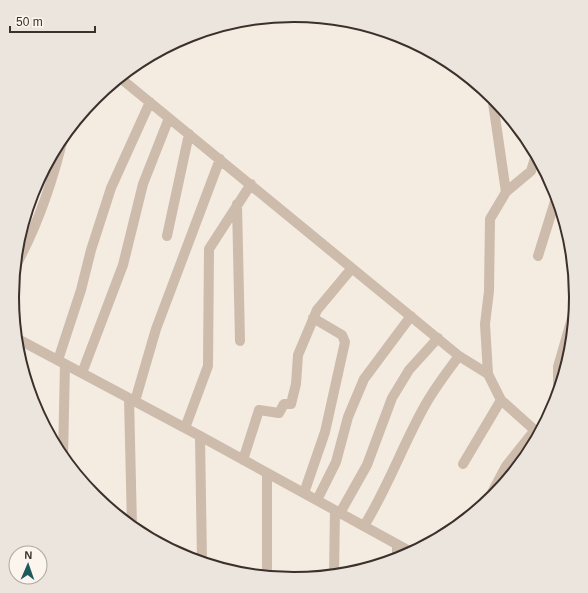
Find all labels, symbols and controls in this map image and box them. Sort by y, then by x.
scale bar [10,8,95,34]
text: 50 m [16,15,43,29]
north arrow [8,545,48,585]
text: N [24,549,33,561]

